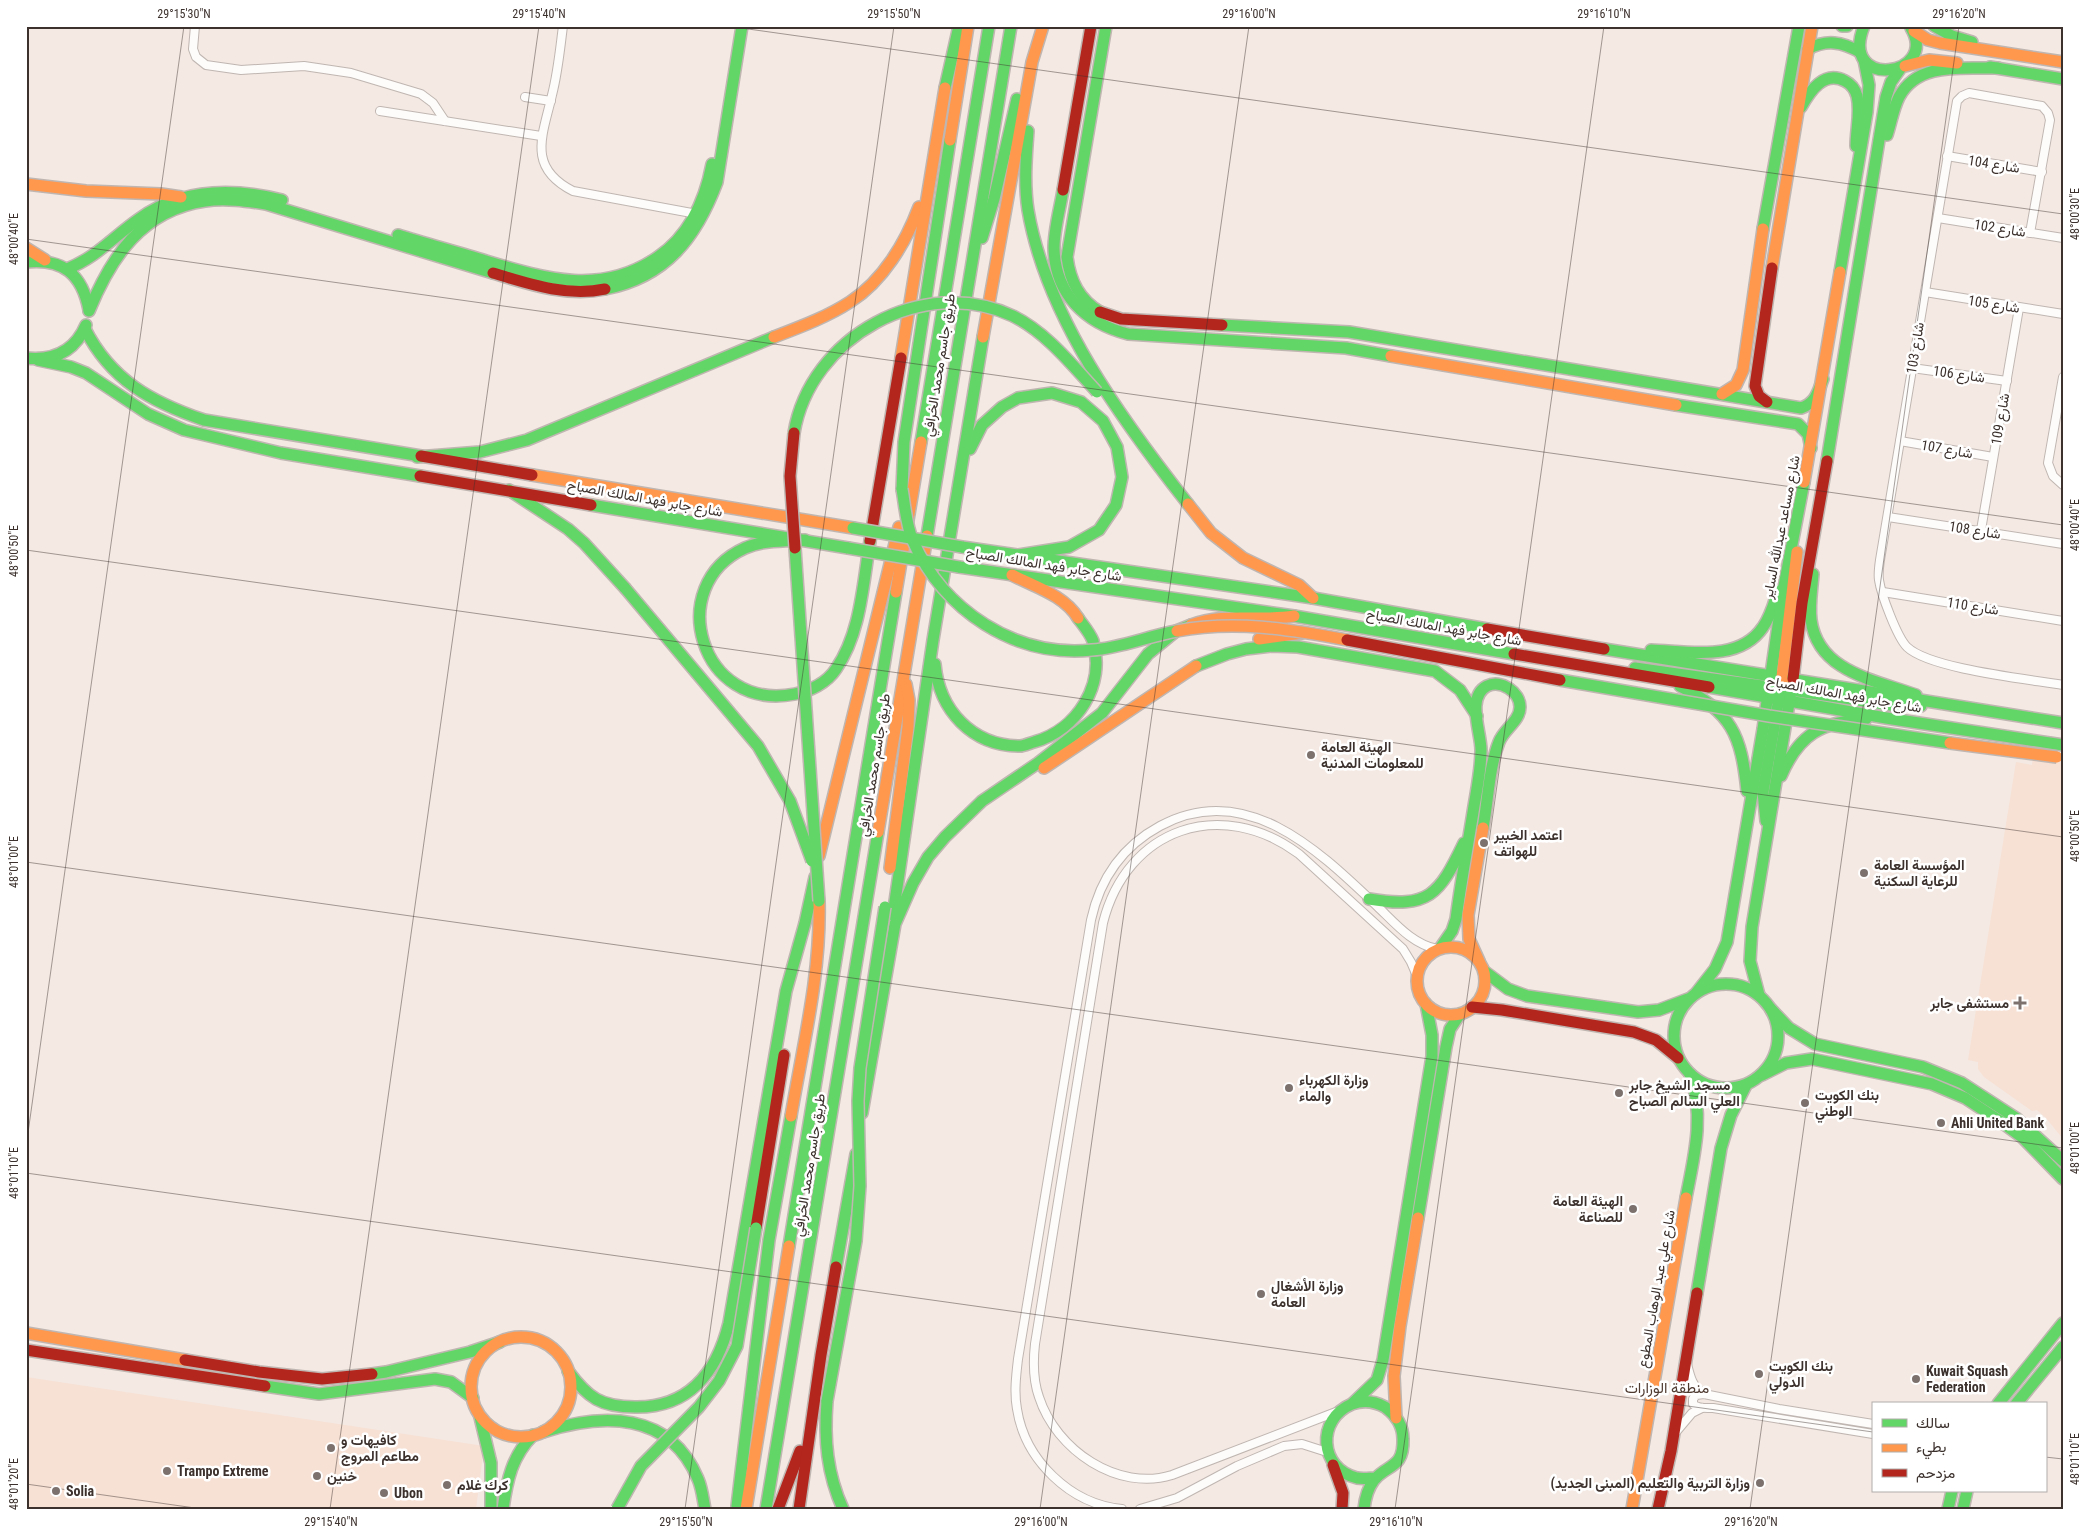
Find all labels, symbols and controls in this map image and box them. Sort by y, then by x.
text: 29°15'30"N [157,7,211,21]
text: 29°15'40"N [512,7,566,21]
text: 29°15'50"N [867,7,921,21]
text: 29°16'00"N [1222,7,1276,21]
text: 29°16'10"N [1577,7,1631,21]
text: 29°16'20"N [1932,7,1986,21]
street label: شارع 104 [1967,152,2021,179]
text: 48°00'30"E [2068,188,2082,240]
text: 48°00'40"E [7,213,21,265]
street label: شارع 102 [1973,216,2027,243]
street label: طريق جاسم محمد الخرافي [920,292,962,438]
street label: شارع 105 [1967,292,2021,319]
street label: شارع 103 [1903,321,1930,375]
street label: شارع 106 [1932,362,1986,389]
street label: شارع 109 [1988,392,2015,447]
street label: شارع 107 [1919,437,1974,464]
street label: شارع مساعد عبدالله الساير [1759,454,1806,602]
street label: شارع جابر فهد المالك الصباح [566,476,724,522]
text: 48°00'40"E [2068,499,2082,551]
street label: شارع 108 [1948,518,2002,545]
text: 48°00'50"E [7,525,21,577]
street label: شارع جابر فهد المالك الصباح [965,544,1123,587]
street label: شارع 110 [1946,594,2000,621]
street label: شارع جابر فهد المالك الصباح [1365,605,1523,651]
street label: شارع جابر فهد المالك الصباح [1765,672,1923,718]
street label: طريق جاسم محمد الخرافي [855,692,897,838]
place label: الهيئة العامة للمعلومات المدنية [1321,739,1424,772]
marker: الهيئة العامة للمعلومات المدنية [1305,749,1317,761]
text: 48°00'50"E [2068,810,2082,862]
place label: اعتمد الخبير للهواتف [1493,827,1562,860]
text: 48°01'00"E [7,836,21,888]
marker: اعتمد الخبير للهواتف [1478,837,1490,849]
place label: المؤسسة العامة للرعاية السكنية [1874,857,1965,890]
marker: المؤسسة العامة للرعاية السكنية [1858,867,1870,879]
place label: مستشفى جابر [1929,995,2009,1012]
marker: مستشفى جابر [2013,996,2027,1010]
place label: وزارة الكهرباء والماء [1299,1072,1369,1105]
place label: مسجد الشيخ جابر العلي السالم الصباح [1628,1077,1740,1113]
marker: وزارة الكهرباء والماء [1283,1082,1295,1094]
marker: مسجد الشيخ جابر العلي السالم الصباح [1613,1087,1625,1099]
place label: بنك الكويت الوطني [1815,1087,1879,1123]
street label: طريق جاسم محمد الخرافي [790,1092,832,1238]
marker: بنك الكويت الوطني [1799,1097,1811,1109]
place label: Ahli United Bank [1951,1115,2044,1131]
marker: Ahli United Bank [1935,1117,1947,1129]
text: 48°01'00"E [2068,1122,2082,1174]
text: 48°01'10"E [7,1147,21,1199]
place label: الهيئة العامة للصناعة [1553,1193,1623,1225]
marker: الهيئة العامة للصناعة [1627,1203,1639,1215]
street label: شارع علي عبد الوهاب المطوع [1634,1209,1682,1370]
place label: وزارة الأشغال العامة [1271,1278,1343,1310]
marker: وزارة الأشغال العامة [1255,1288,1267,1300]
place label: بنك الكويت الدولي [1769,1358,1833,1394]
place label: Kuwait Squash Federation [1926,1363,2008,1395]
marker: بنك الكويت الدولي [1753,1368,1765,1380]
marker: Kuwait Squash Federation [1910,1373,1922,1385]
district label: منطقة الوزارات [1625,1379,1709,1397]
legend [1872,1402,2046,1492]
text: سالك [1916,1414,1950,1432]
place label: كافيهات و مطاعم المروج [341,1432,419,1466]
text: 48°01'10"E [2068,1433,2082,1485]
text: بطيء [1916,1438,1946,1460]
marker: كافيهات و مطاعم المروج [325,1442,337,1454]
text: 48°01'20"E [7,1458,21,1510]
place label: Trampo Extreme [177,1463,269,1479]
text: مزدحم [1916,1464,1955,1483]
marker: Trampo Extreme [161,1465,173,1477]
place label: خنين [327,1468,358,1485]
marker: خنين [311,1470,323,1482]
place label: وزارة التربية والتعليم (المبنى الجديد) [1551,1475,1750,1492]
place label: كرك غلام [457,1477,508,1494]
marker: وزارة التربية والتعليم (المبنى الجديد) [1754,1477,1766,1489]
marker: كرك غلام [441,1479,453,1491]
place label: Solia [66,1483,95,1499]
marker: Solia [50,1485,62,1497]
place label: Ubon [394,1485,423,1501]
marker: Ubon [378,1487,390,1499]
text: 29°15'40"N [304,1515,358,1529]
text: 29°15'50"N [659,1515,713,1529]
text: 29°16'00"N [1014,1515,1068,1529]
text: 29°16'10"N [1369,1515,1423,1529]
text: 29°16'20"N [1724,1515,1778,1529]

